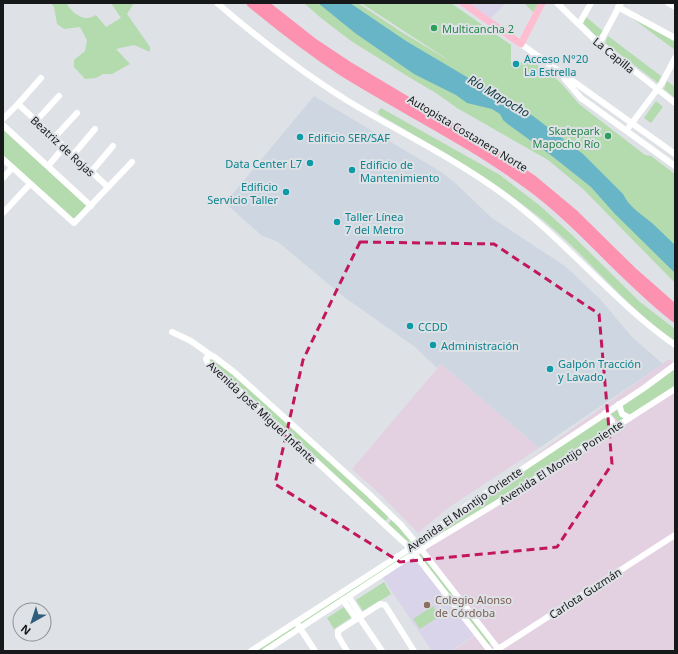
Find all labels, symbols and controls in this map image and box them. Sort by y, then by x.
place label: Multicancha 2 [442,21,514,36]
marker: Multicancha 2 [429,23,439,33]
street label: La Capilla [590,34,638,76]
place label: Acceso N°20 La Estrella [524,51,588,79]
marker: Acceso N°20 La Estrella [511,59,521,69]
water label: Río Mapocho [465,71,533,121]
street label: Autopista Costanera Norte [405,91,531,175]
street label: Beatriz de Rojas [28,112,98,180]
place label: Skatepark Mapocho Río [533,123,600,151]
place label: Edificio SER/SAF [308,130,390,145]
marker: Skatepark Mapocho Río [603,131,613,141]
marker: Edificio SER/SAF [295,132,305,142]
place label: Data Center L7 [225,156,302,171]
place label: Edificio de Mantenimiento [360,157,440,185]
marker: Data Center L7 [305,158,315,168]
marker: Edificio de Mantenimiento [347,165,357,175]
place label: Edificio Servicio Taller [207,179,278,207]
marker: Edificio Servicio Taller [281,187,291,197]
place label: Taller Línea 7 del Metro [345,209,404,237]
marker: Taller Línea 7 del Metro [332,217,342,227]
place label: CCDD [418,319,448,334]
marker: CCDD [405,321,415,331]
place label: Administración [441,338,519,353]
marker: Administración [428,340,438,350]
place label: Galpón Tracción y Lavado [558,356,641,384]
street label: Avenida José Miguel Infante [204,357,320,467]
marker: Galpón Tracción y Lavado [545,364,555,374]
street label: Avenida El Montijo Poniente [496,416,626,508]
street label: Avenida El Montijo Oriente [403,463,525,555]
street label: Carlota Guzmán [546,564,624,622]
place label: Colegio Alonso de Córdoba [435,592,512,620]
marker: Colegio Alonso de Córdoba [422,600,432,610]
north arrow [12,602,52,642]
text: N [17,622,34,639]

